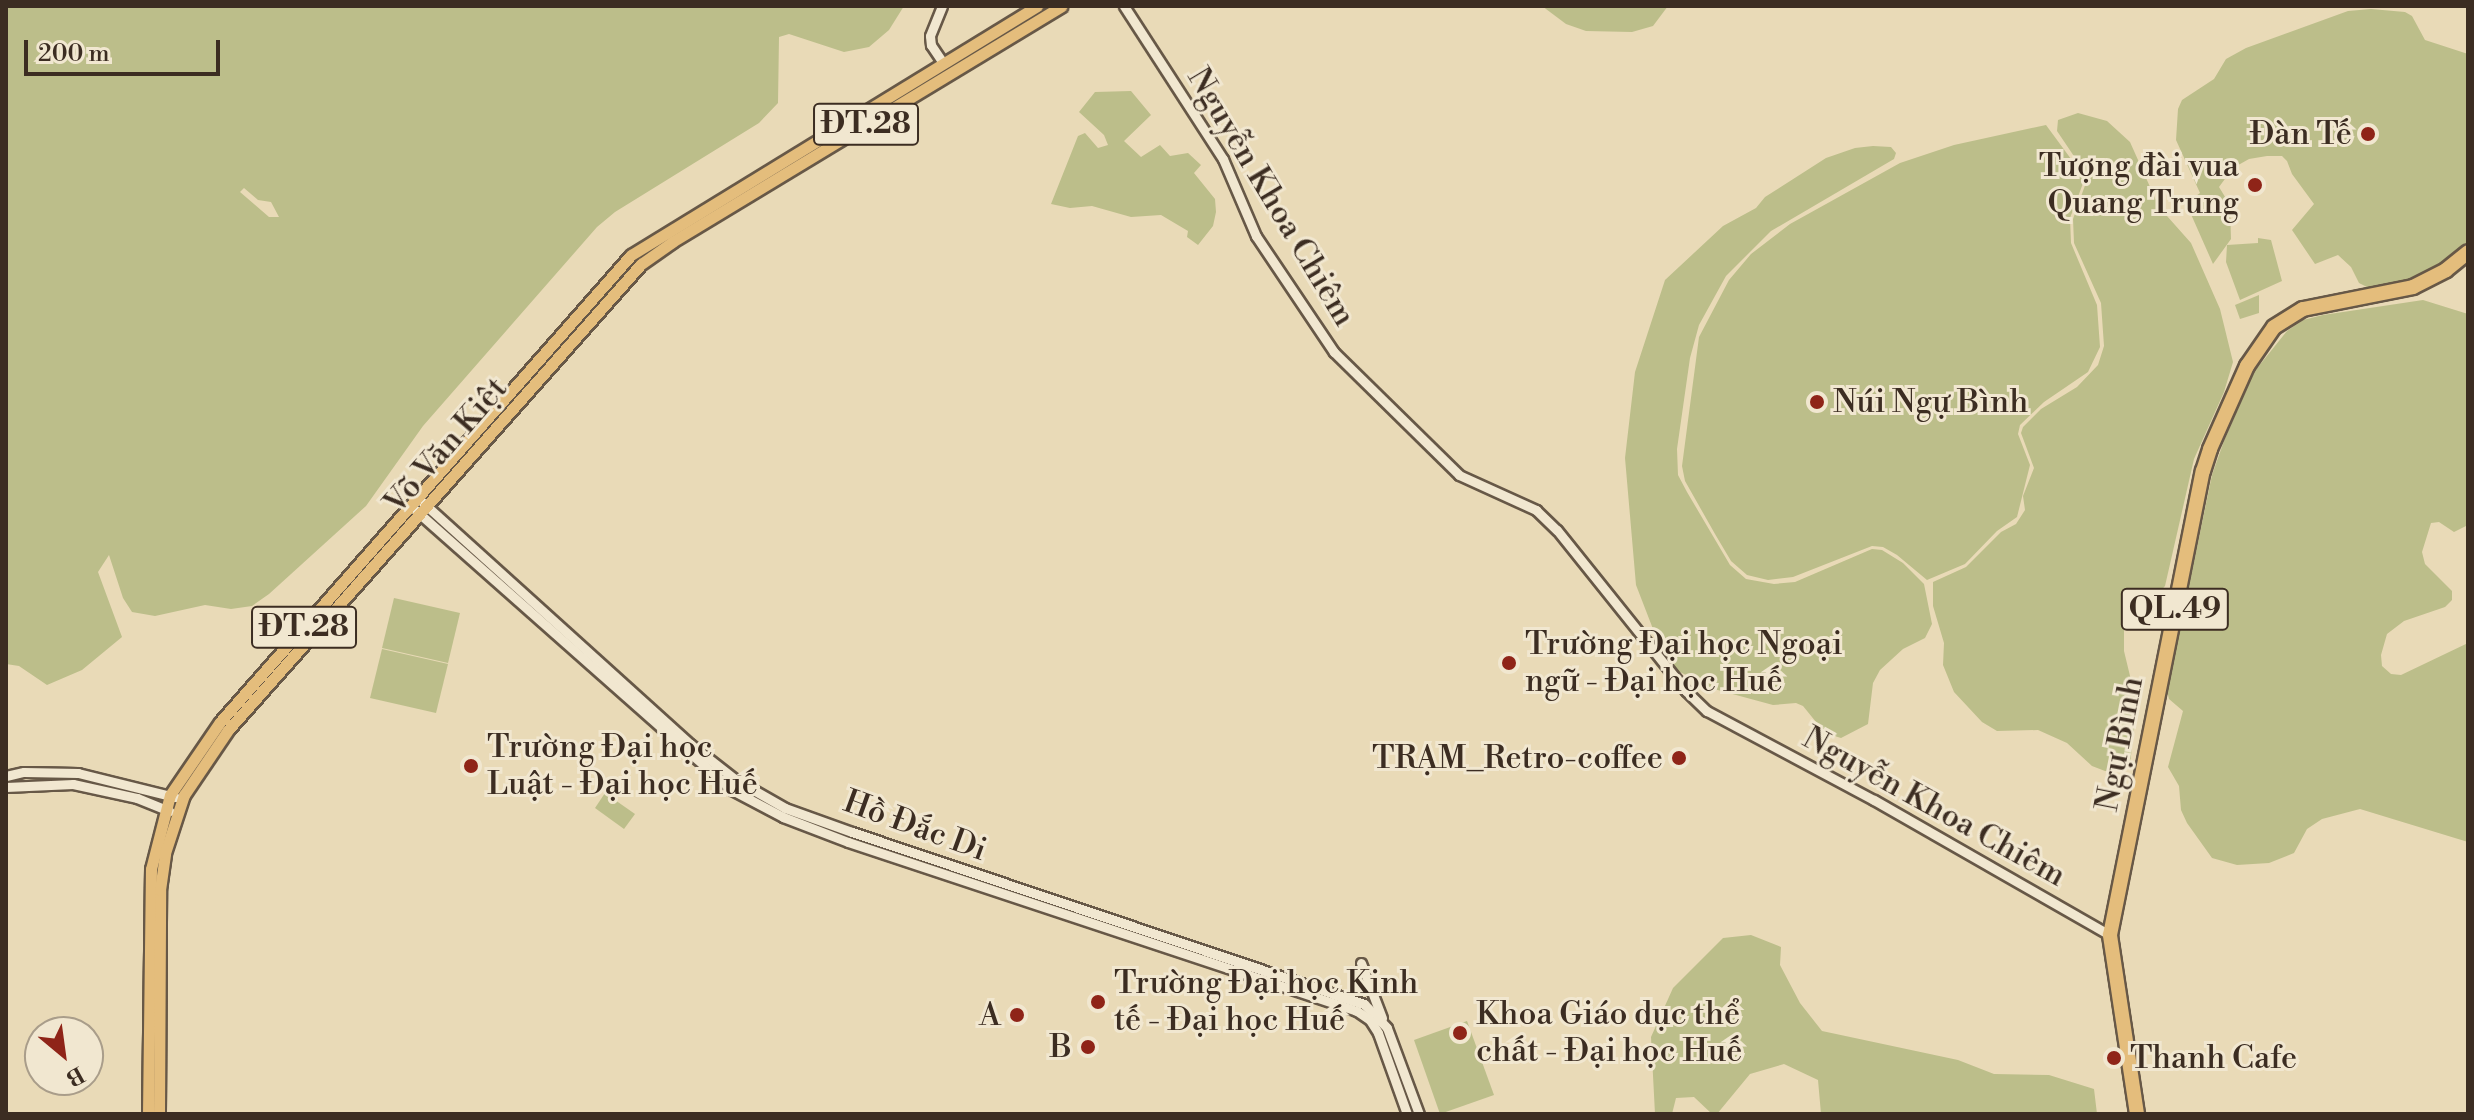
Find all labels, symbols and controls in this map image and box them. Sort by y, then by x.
scale bar [28,24,224,74]
text: 200 m [38,39,109,69]
street label: Nguyễn Khoa Chiêm [1179,61,1363,333]
road number: ĐT.28 [812,98,920,150]
place label: Đàn Tế [2250,115,2352,153]
marker: Đàn Tế [2359,125,2377,143]
place label: Tượng đài vua Quang Trung [2039,148,2239,223]
marker: Tượng đài vua Quang Trung [2246,176,2264,194]
street label: Võ Văn Kiệt [376,370,516,522]
place label: Núi Ngự Bình [1833,383,2028,421]
marker: Núi Ngự Bình [1808,393,1826,411]
road number: QL.49 [2119,583,2231,635]
road number: ĐT.28 [250,601,358,653]
place label: Trường Đại học Ngoại ngữ - Đại học Huế [1525,626,1842,701]
marker: Trường Đại học Ngoại ngữ - Đại học Huế [1500,654,1518,672]
street label: Ngự Bình [2088,673,2152,815]
street label: Nguyễn Khoa Chiêm [1796,719,2072,895]
place label: Trường Đại học Luật - Đại học Huế [487,729,758,804]
place label: TRẠM_Retro-coffee [1372,739,1663,777]
marker: TRẠM_Retro-coffee [1670,749,1688,767]
marker: Trường Đại học Luật - Đại học Huế [462,757,480,775]
street label: Hồ Đắc Di [838,782,992,870]
place label: Trường Đại học Kinh tế - Đại học Huế [1114,965,1418,1040]
marker: Trường Đại học Kinh tế - Đại học Huế [1089,993,1107,1011]
place label: A [979,996,1001,1034]
place label: Khoa Giáo dục thể chất - Đại học Huế [1476,996,1742,1071]
marker: A [1008,1006,1026,1024]
north arrow [24,1016,104,1096]
marker: Khoa Giáo dục thể chất - Đại học Huế [1451,1024,1469,1042]
place label: B [1050,1028,1072,1066]
marker: B [1079,1038,1097,1056]
place label: Thanh Cafe [2130,1039,2297,1077]
marker: Thanh Cafe [2105,1049,2123,1067]
text: B [61,1060,89,1091]

